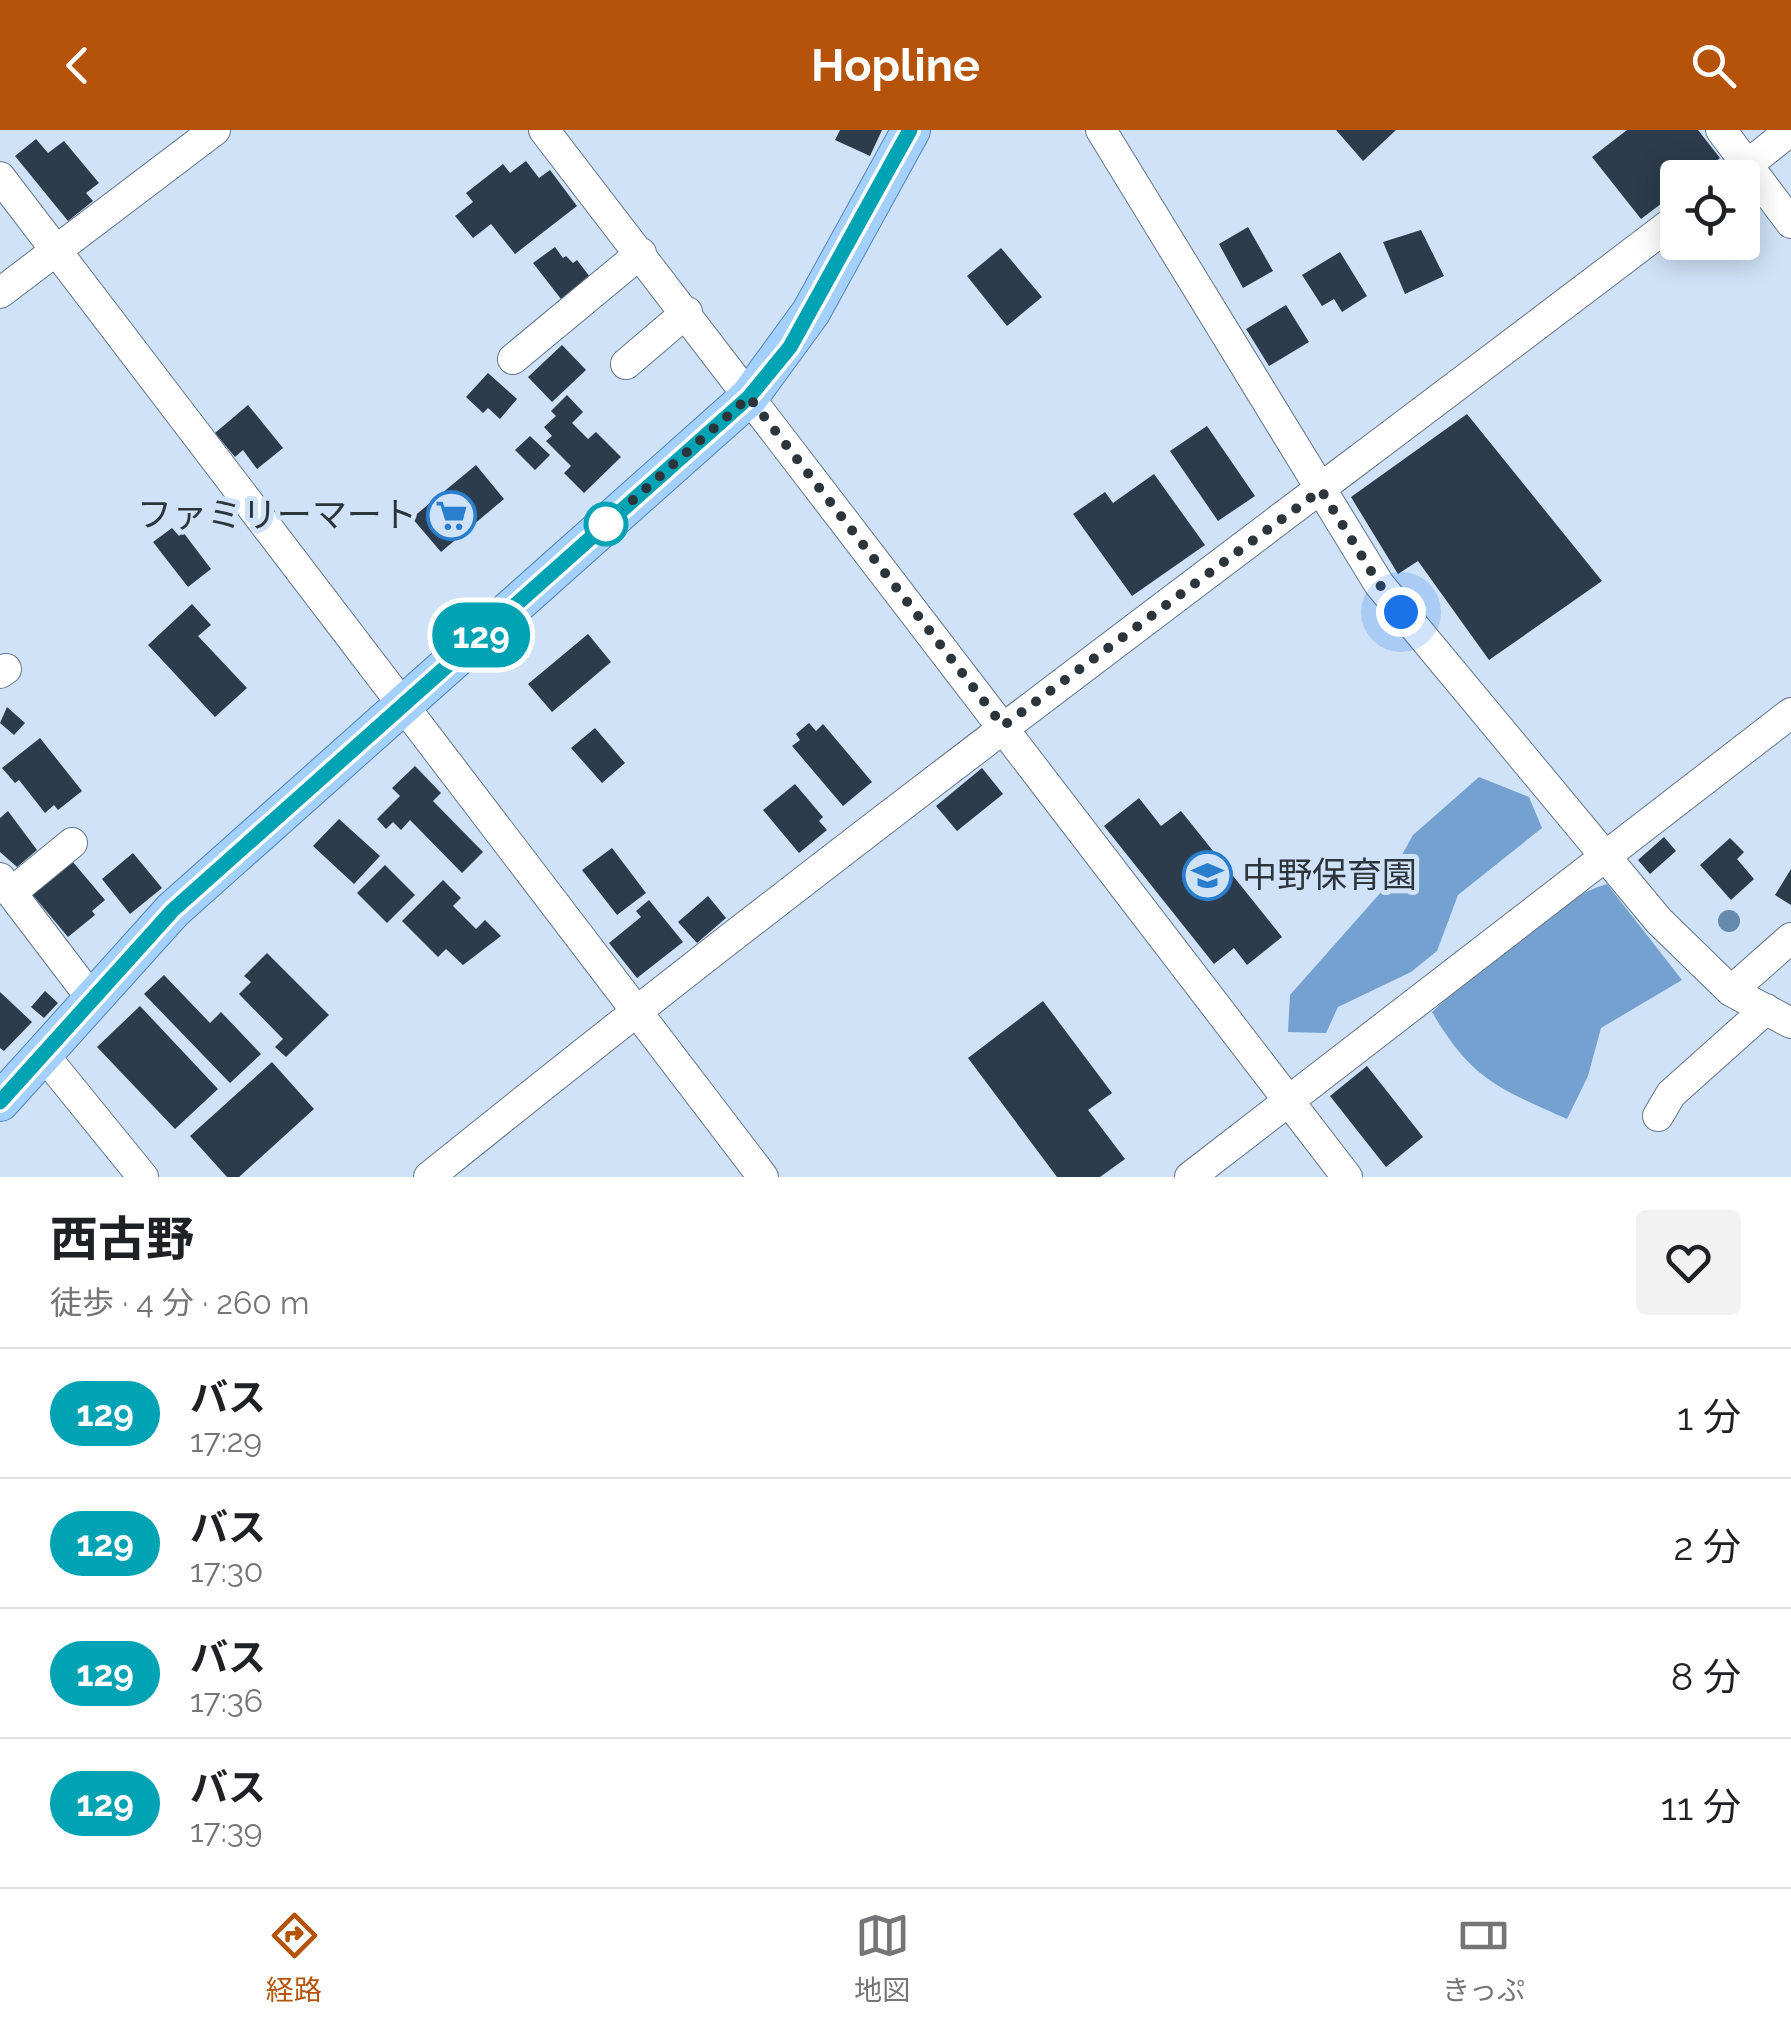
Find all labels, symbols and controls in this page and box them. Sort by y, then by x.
icon: back [50,38,105,93]
icon: search [1686,38,1741,93]
text: Hopline [811,39,980,92]
map controls [1660,160,1760,260]
button: locate [1660,160,1760,260]
supermarket icon: ファミリーマート [426,489,478,541]
place label: ファミリーマート [137,494,417,535]
unlabelled marker [585,503,627,545]
your location [1376,587,1426,637]
line badge: 129 [424,602,538,668]
text: 129 [452,615,510,656]
school or university icon: 中野保育園 [1181,849,1233,901]
place label: 中野保育園 [1242,854,1417,895]
button: heart [1636,1210,1741,1315]
text: 西古野 [50,1211,194,1267]
text: 徒歩 · 4 分 · 260 m [50,1284,310,1321]
text: バス [190,1375,266,1420]
text: 129 [76,1393,134,1434]
text: 1 分 [1677,1394,1741,1439]
text: 17:29 [190,1422,262,1459]
text: バス [190,1505,266,1550]
text: 129 [76,1523,134,1564]
text: 2 分 [1674,1524,1741,1569]
text: 17:30 [190,1552,263,1589]
text: バス [190,1635,266,1680]
text: 129 [76,1653,134,1694]
text: 8 分 [1671,1654,1741,1699]
text: 17:36 [190,1682,263,1719]
text: バス [190,1765,266,1810]
text: 129 [76,1783,134,1824]
text: 11 分 [1661,1784,1741,1829]
text: 17:39 [190,1812,263,1849]
tab: 経路 [266,1908,322,2008]
tab: 地図 [854,1908,910,2008]
tab: きっぷ [1442,1908,1525,2008]

